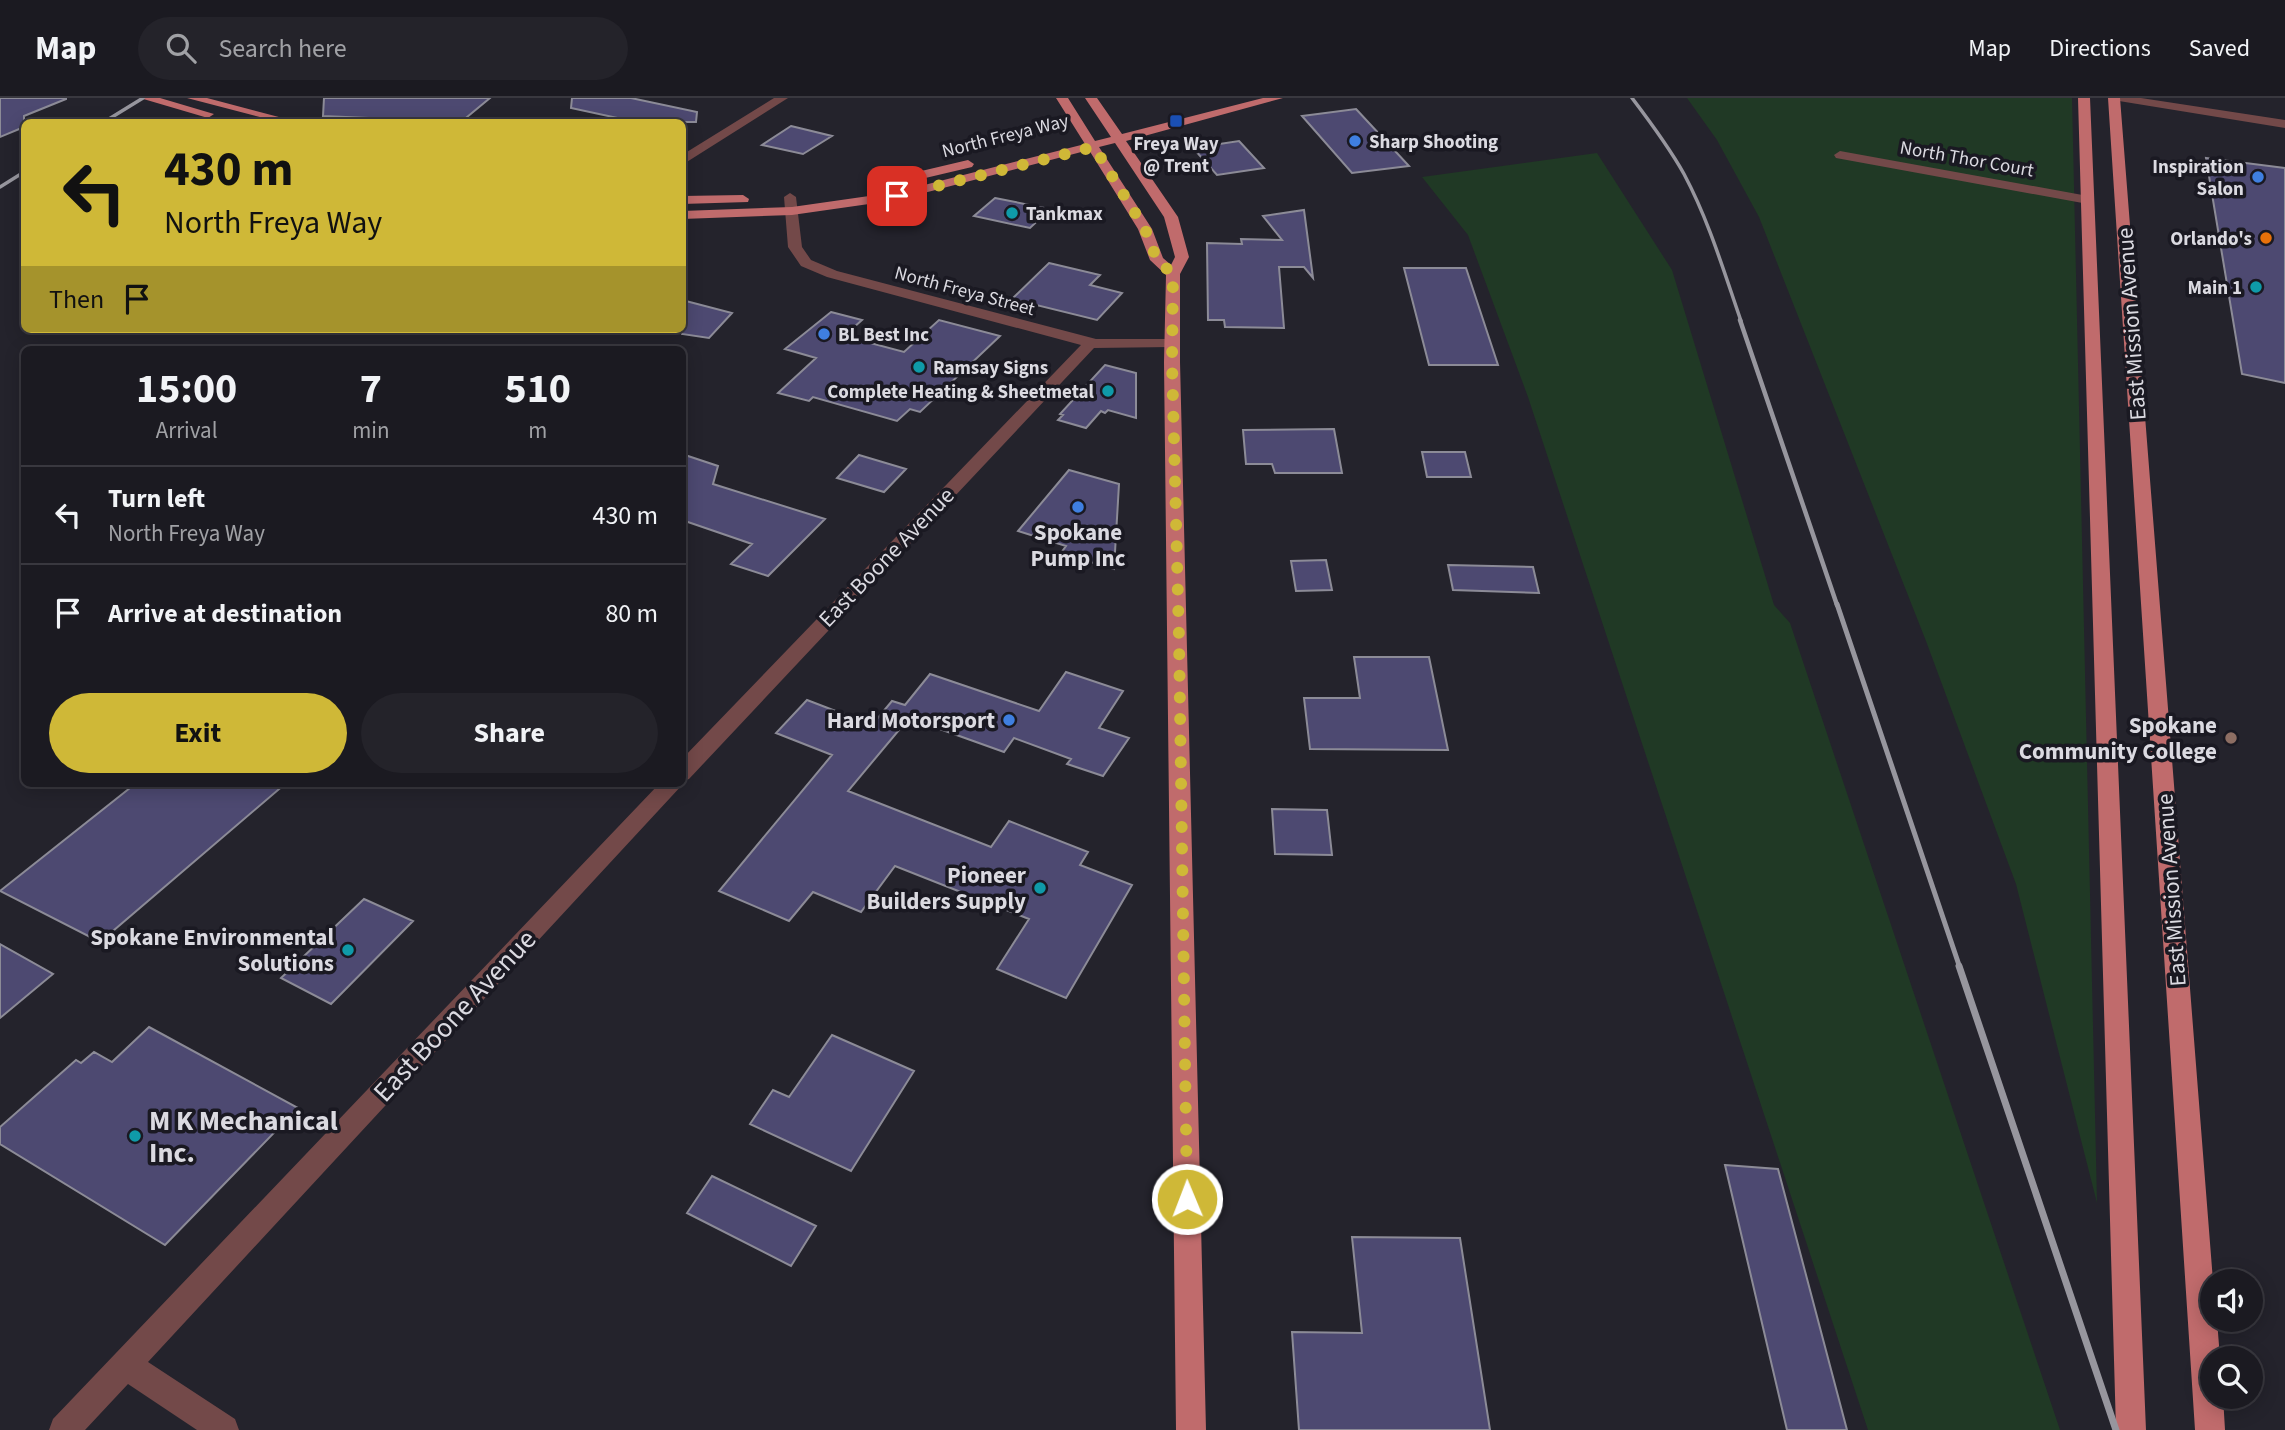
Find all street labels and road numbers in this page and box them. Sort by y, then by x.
street label: North Freya Way [939,108,1072,165]
street label: North Thor Court [1898,134,2036,185]
street label: East Mission Avenue [2108,226,2155,421]
street label: North Freya Street [891,260,1038,323]
street label: East Boone Avenue [811,480,962,635]
street label: East Mission Avenue [2148,792,2195,987]
street label: East Boone Avenue [364,920,545,1111]

